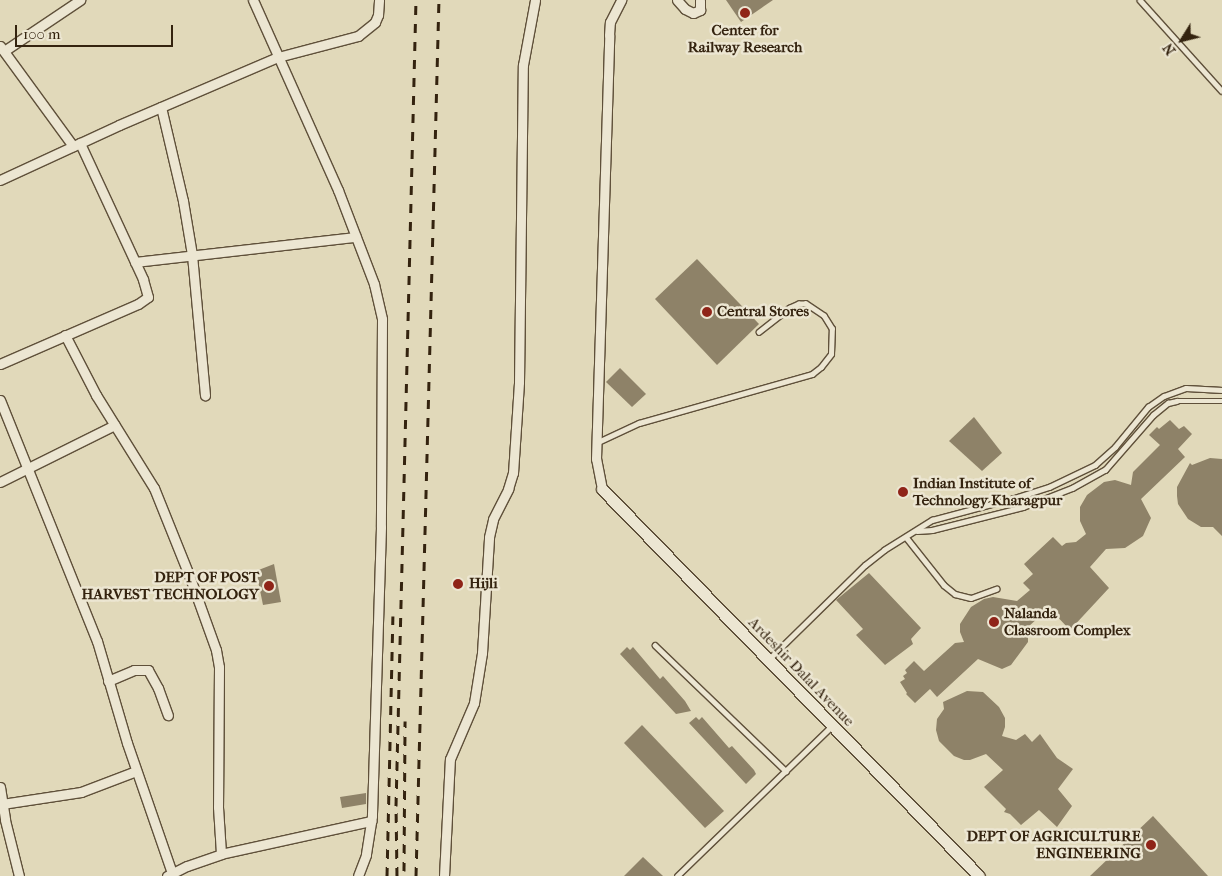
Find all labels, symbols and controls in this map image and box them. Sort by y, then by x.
marker: Center for Railway Research [739,7,751,19]
scale bar [18,15,175,47]
north arrow [1157,15,1207,65]
place label: Center for Railway Research [688,21,802,56]
text: 100 m [23,25,61,43]
text: N [1159,40,1179,58]
place label: Central Stores [717,303,809,321]
marker: Central Stores [701,306,713,318]
place label: Indian Institute of Technology Kharagpur [913,474,1062,509]
marker: Indian Institute of Technology Kharagpur [897,486,909,498]
place label: DEPT OF POST HARVEST TECHNOLOGY [82,568,259,603]
place label: Hijli [469,575,498,593]
marker: Hijli [451,577,465,591]
marker: DEPT OF POST HARVEST TECHNOLOGY [263,580,275,592]
place label: Nalanda Classroom Complex [1004,604,1131,639]
street label: Ardeshir Dalal Avenue [744,614,858,730]
marker: Nalanda Classroom Complex [988,616,1000,628]
place label: DEPT OF AGRICULTURE ENGINEERING [966,827,1141,862]
marker: DEPT OF AGRICULTURE ENGINEERING [1145,839,1157,851]

